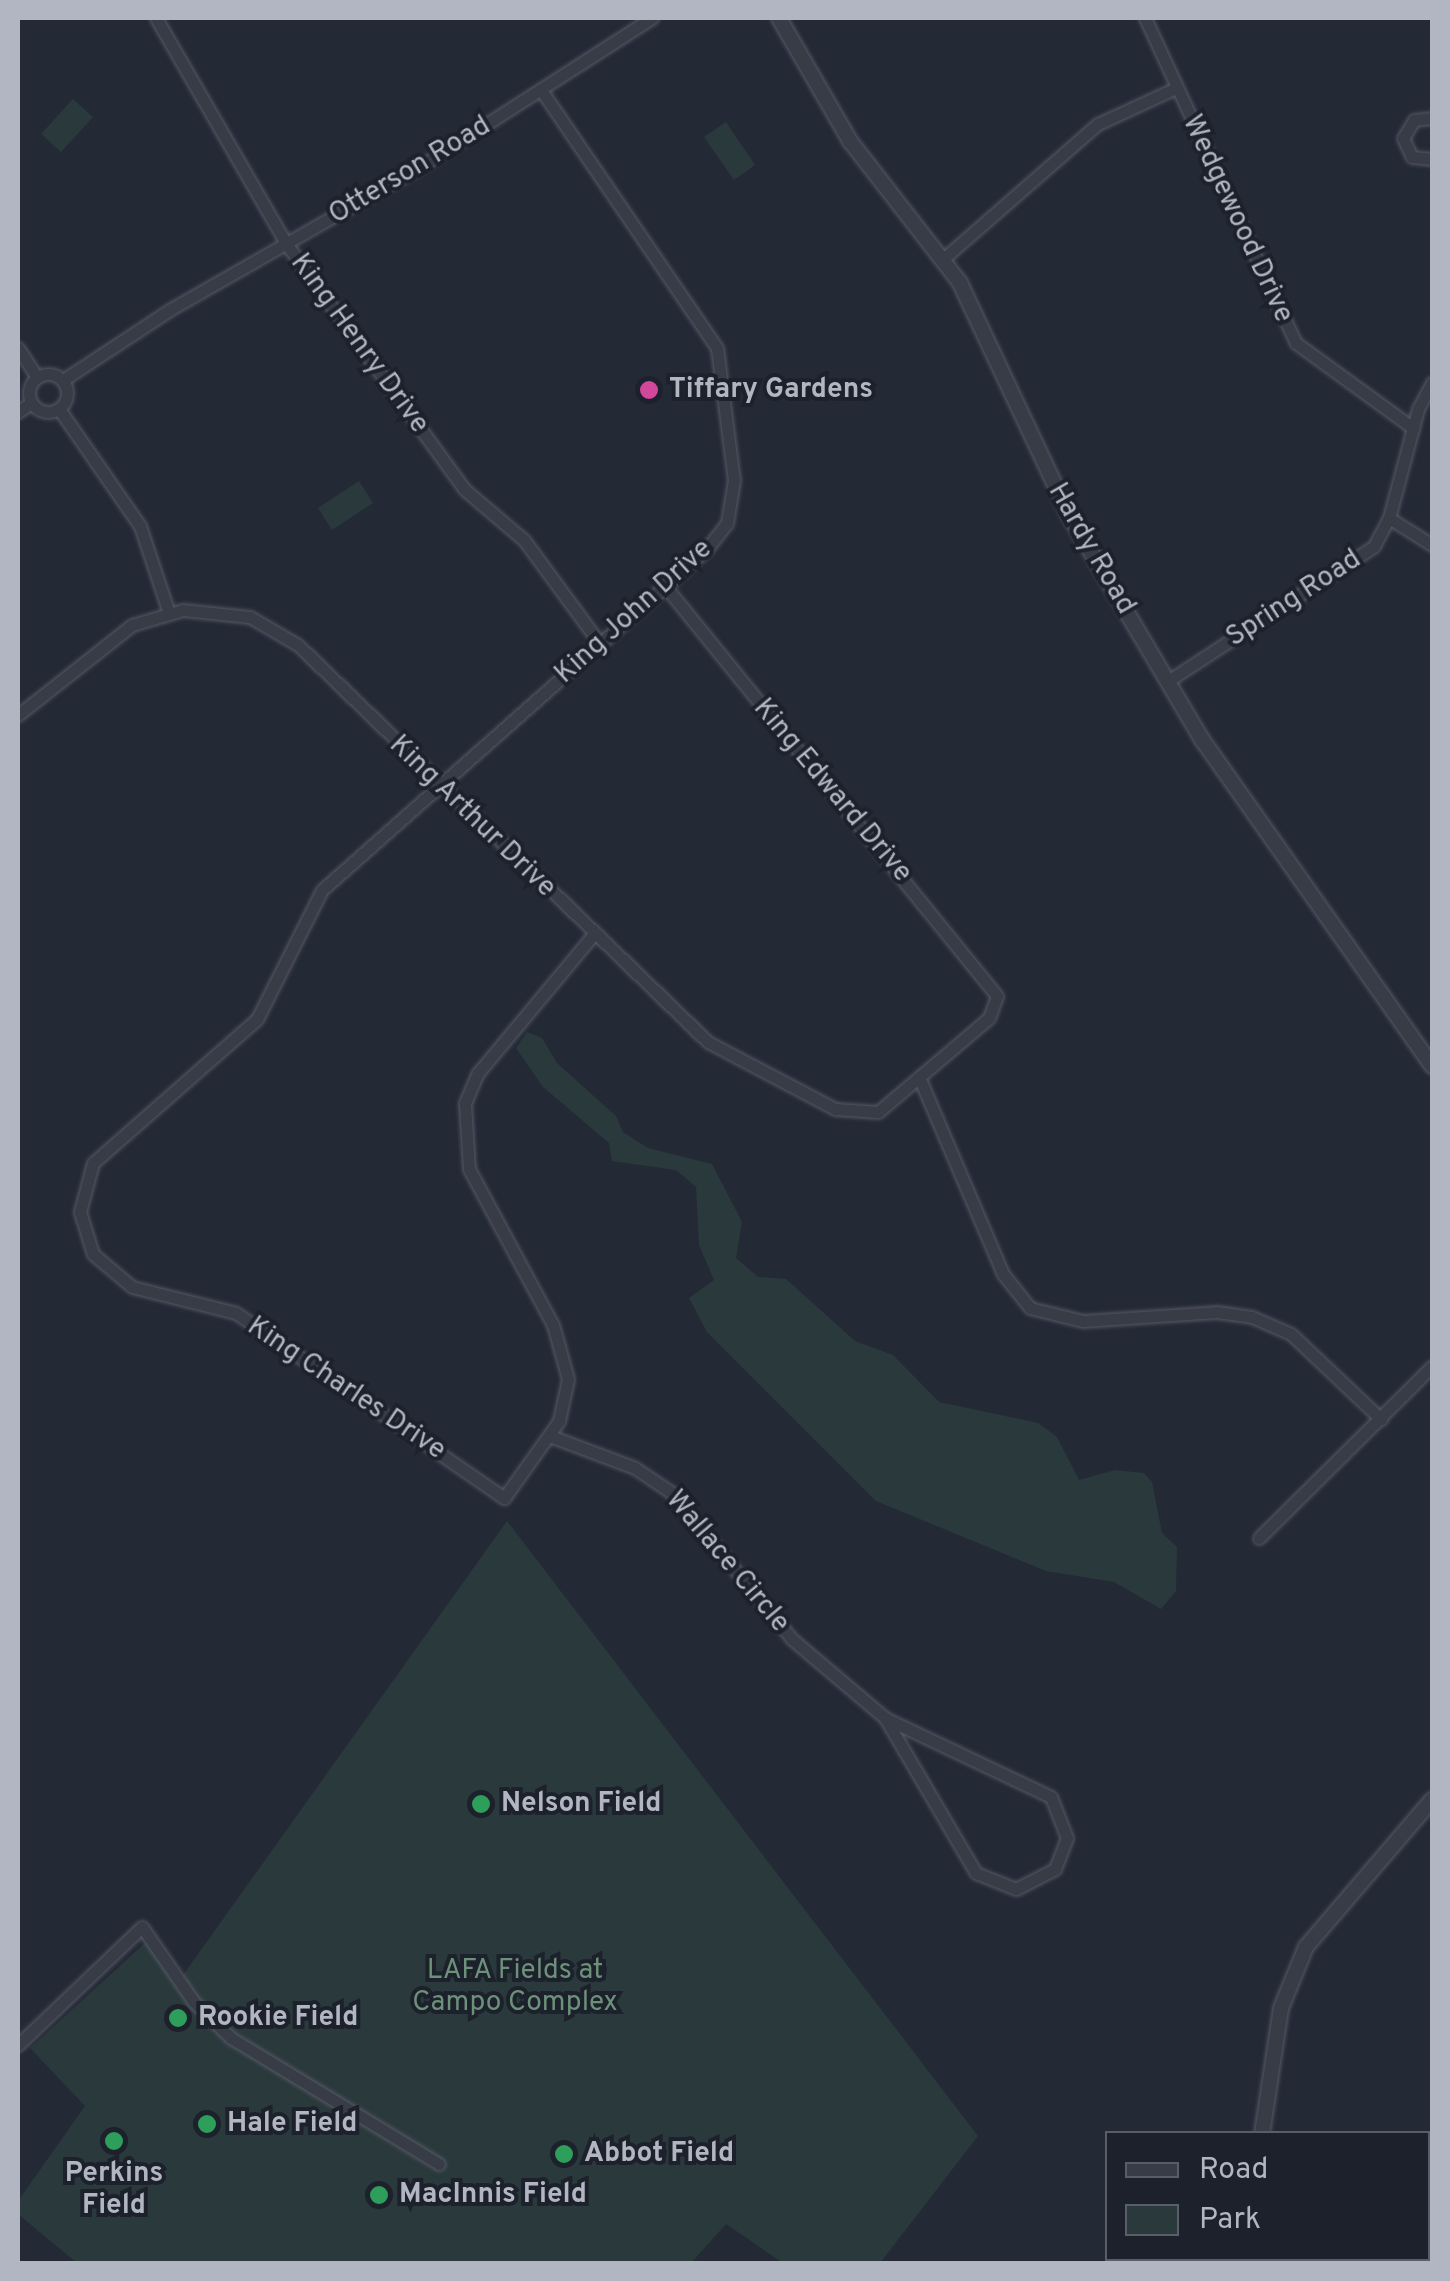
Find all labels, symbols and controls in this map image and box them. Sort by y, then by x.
street label: Otterson Road [323,110,497,232]
street label: Wedgewood Drive [1174,110,1300,328]
street label: King Henry Drive [282,248,436,440]
place label: Tiffary Gardens [669,373,873,407]
marker: Tiffary Gardens [638,379,660,401]
street label: Hardy Road [1040,477,1142,621]
street label: King John Drive [549,533,719,691]
street label: Spring Road [1220,543,1368,655]
street label: King Edward Drive [745,692,919,890]
street label: King Arthur Drive [381,729,563,905]
street label: King Charles Drive [240,1310,452,1468]
street label: Wallace Circle [658,1484,796,1640]
place label: Nelson Field [501,1787,661,1821]
marker: Nelson Field [470,1793,492,1815]
park label: LAFA Fields at Campo Complex [412,1954,618,2020]
place label: Rookie Field [198,2001,358,2035]
marker: Rookie Field [167,2007,189,2029]
place label: Hale Field [227,2107,357,2141]
marker: Hale Field [196,2113,218,2135]
marker: Perkins Field [103,2130,125,2152]
legend [1105,2131,1430,2261]
place label: Abbot Field [584,2137,734,2171]
marker: Abbot Field [553,2143,575,2165]
text: Road [1199,2152,1268,2189]
place label: Perkins Field [65,2157,163,2223]
place label: MacInnis Field [399,2178,587,2212]
marker: MacInnis Field [368,2184,390,2206]
text: Park [1199,2202,1261,2239]

